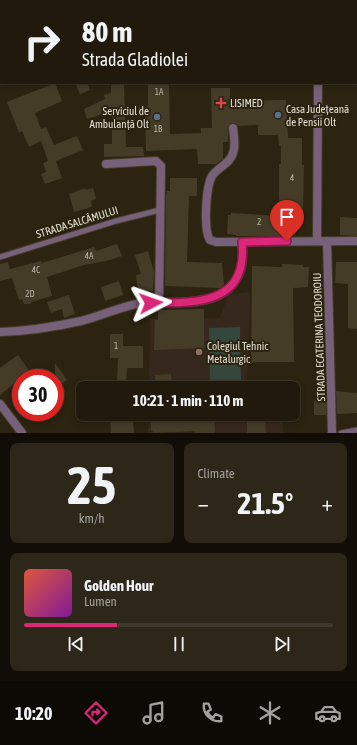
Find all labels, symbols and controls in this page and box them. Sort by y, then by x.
icon: right [16,16,68,68]
text: 80 m [82,16,132,48]
text: Strada Gladiolei [82,49,188,70]
house number: 1A [155,87,164,97]
marker: LISIMED [215,97,227,109]
place label: LISIMED [230,97,263,109]
place label: Casa Județeană de Pensii Olt [286,103,349,128]
place label: Serviciul de Ambulanță Olt [90,105,149,130]
marker: Casa Județeană de Pensii Olt [273,110,283,120]
marker: Serviciul de Ambulanță Olt [152,112,162,122]
house number: 1B [154,124,163,134]
house number: 4 [290,173,294,183]
pin [270,200,304,241]
street label: STRADA SALCÂMULUI [35,204,119,240]
icon: arrive [276,206,298,228]
house number: 2 [257,217,261,227]
house number: 4A [85,251,94,261]
house number: 4C [32,265,40,275]
street label: STRADA ECATERINA TEODOROIU [311,272,327,402]
position arrow [130,282,172,324]
house number: 2D [25,289,35,299]
place label: Colegiul Tehnic Metalurgic [207,340,269,365]
house number: 1 [114,341,118,351]
marker: Colegiul Tehnic Metalurgic [194,347,204,357]
speed limit sign: 30 [12,369,64,421]
text: 10:21 · 1 min · 110 m [133,392,243,409]
text: 25 [67,455,116,515]
text: Climate [198,466,235,481]
text: 21.5° [237,486,293,520]
text: − [198,490,209,516]
text: + [322,490,333,516]
text: km/h [79,511,105,526]
text: Golden Hour [84,577,154,594]
text: Lumen [84,594,117,609]
icon: previous [65,633,87,655]
icon: pause [168,633,190,655]
icon: next [271,633,293,655]
icon: directions [82,699,110,727]
icon: music [140,699,168,727]
icon: phone [198,699,226,727]
icon: climate [256,699,284,727]
icon: car [314,699,342,727]
text: 10:20 [15,703,52,724]

